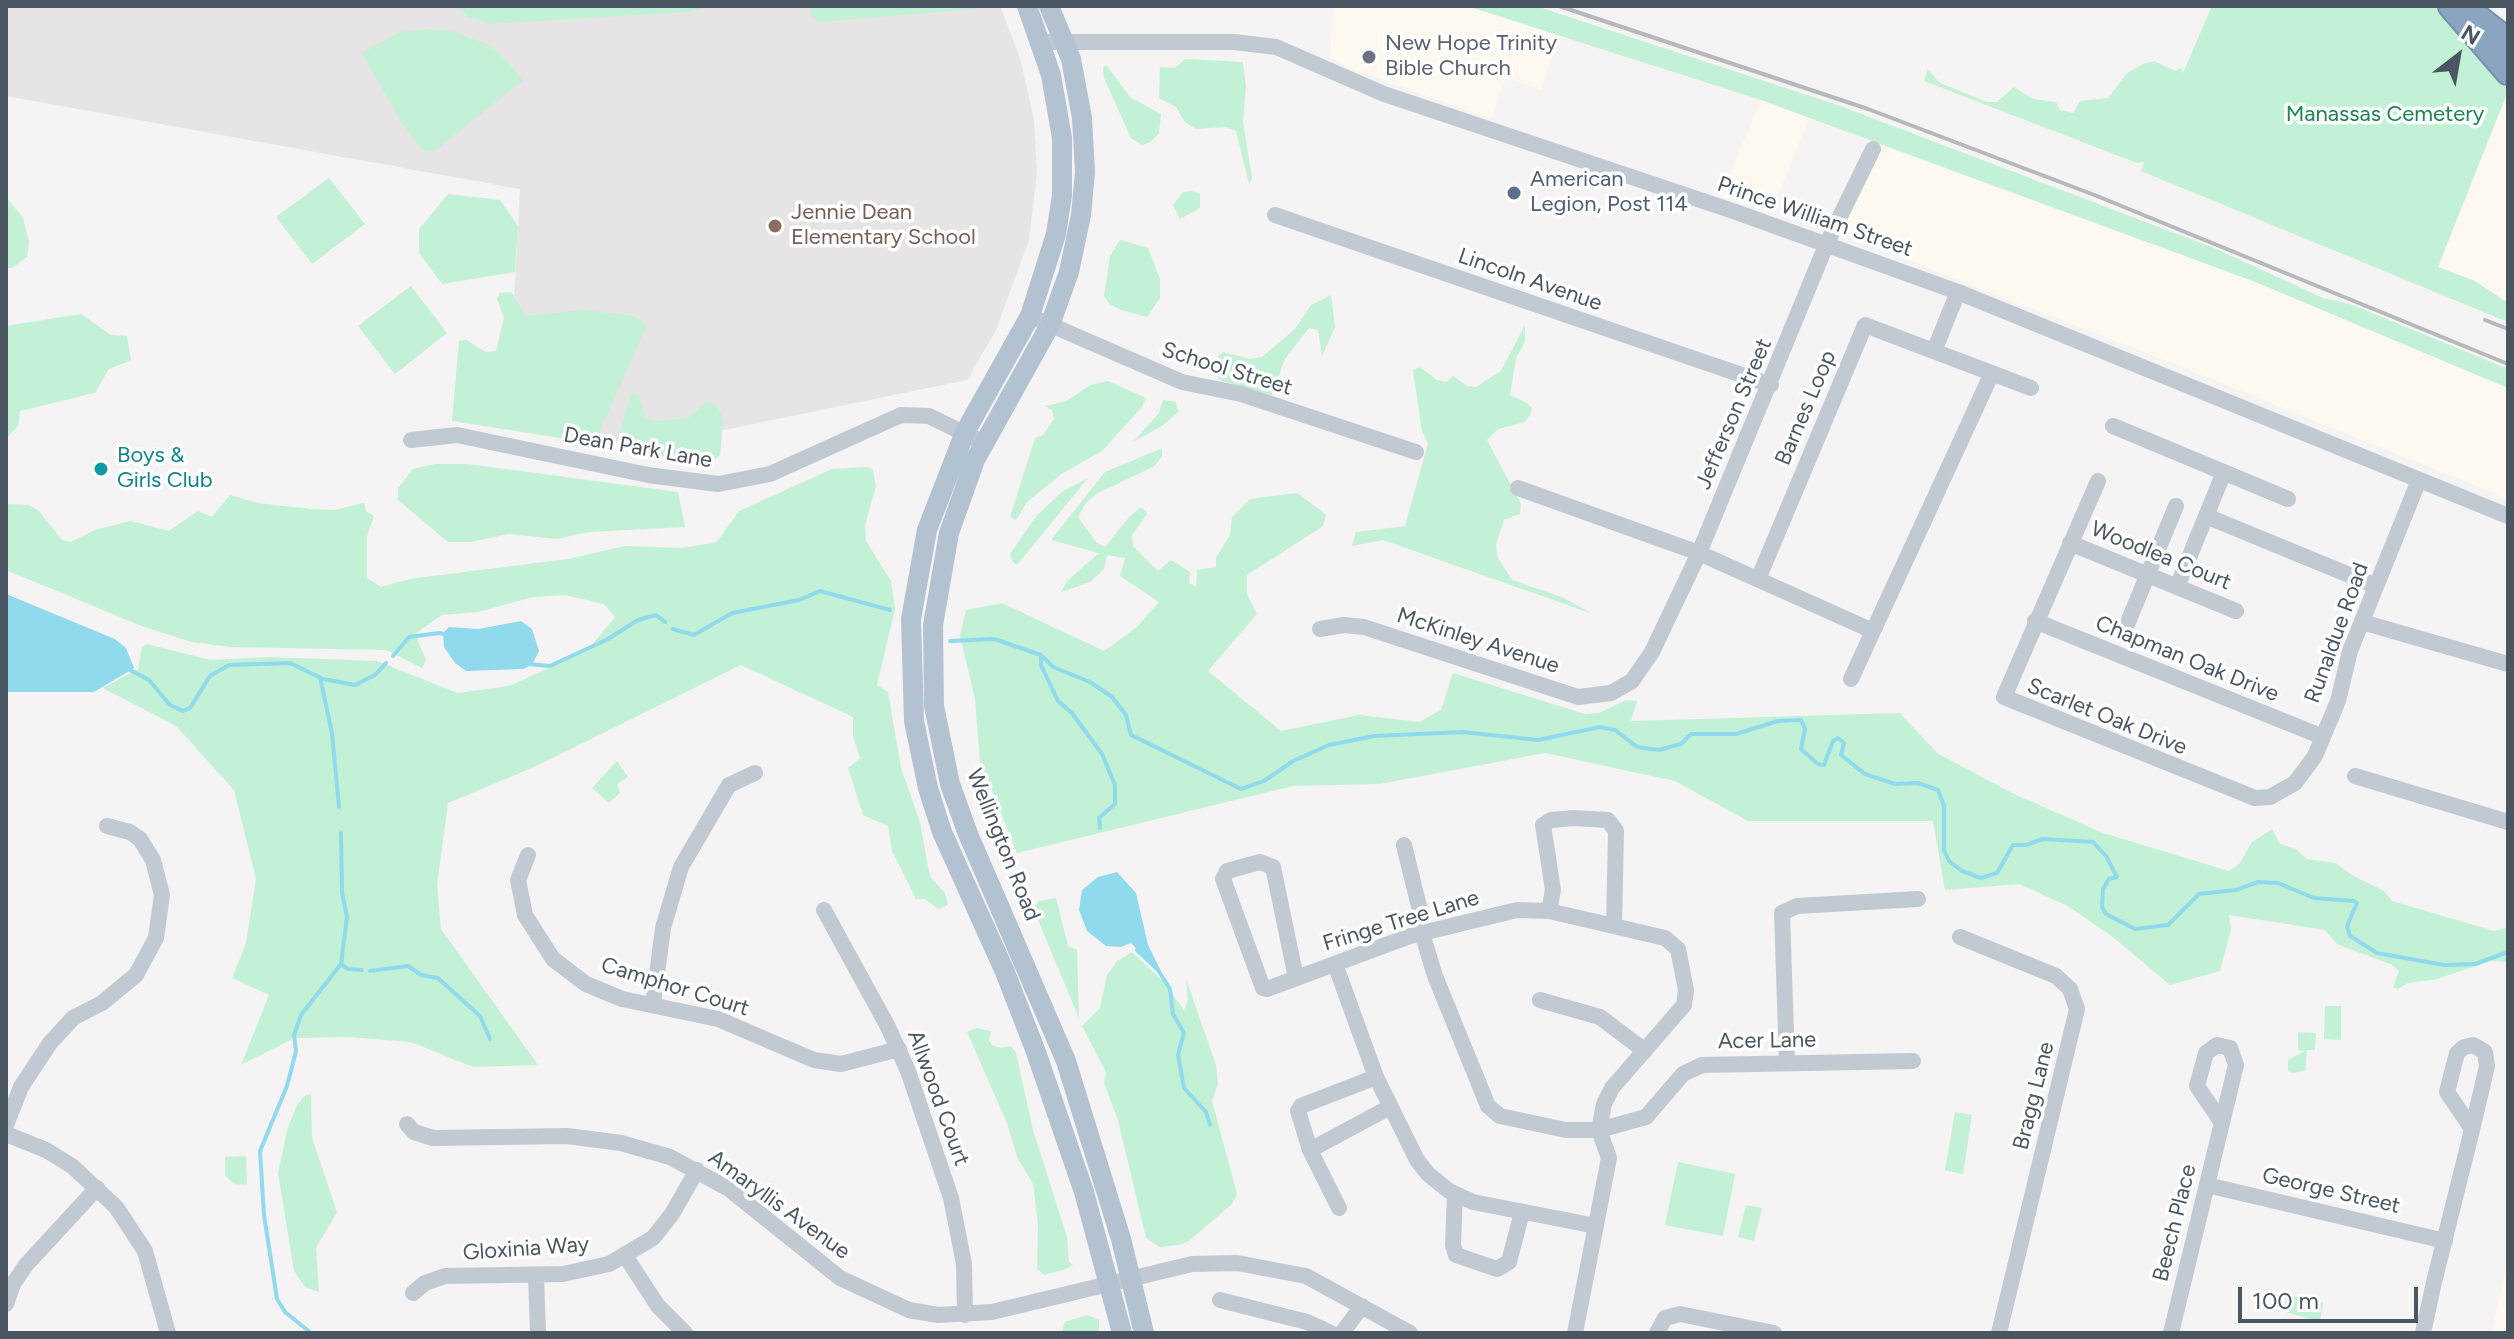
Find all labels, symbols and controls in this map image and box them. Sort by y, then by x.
north arrow [2418,16,2498,96]
text: N [2456,19,2485,51]
place label: New Hope Trinity Bible Church [1385,31,1557,82]
marker: New Hope Trinity Bible Church [1360,48,1378,66]
park label: Manassas Cemetery [2286,102,2484,128]
place label: American Legion, Post 114 [1530,167,1688,218]
street label: Prince William Street [1714,171,1916,263]
marker: American Legion, Post 114 [1505,184,1523,202]
place label: Jennie Dean Elementary School [791,200,976,252]
marker: Jennie Dean Elementary School [766,217,784,235]
street label: Lincoln Avenue [1455,243,1605,317]
street label: Jefferson Street [1690,335,1778,493]
street label: School Street [1159,337,1295,401]
street label: Barnes Loop [1770,347,1842,469]
street label: Dean Park Lane [562,422,714,474]
place label: Boys & Girls Club [117,443,213,494]
marker: Boys & Girls Club [92,460,110,478]
street label: Woodlea Court [2087,516,2235,596]
street label: Runaldue Road [2299,559,2375,707]
street label: McKinley Avenue [1393,602,1563,680]
street label: Chapman Oak Drive [2092,610,2282,708]
street label: Scarlet Oak Drive [2023,673,2191,761]
street label: Wellington Road [960,765,1046,925]
street label: Fringe Tree Lane [1320,885,1482,957]
street label: Camphor Court [598,952,752,1022]
street label: Allwood Court [901,1027,975,1169]
street label: Acer Lane [1718,1027,1816,1055]
street label: Bragg Lane [2008,1039,2060,1153]
street label: Amaryllis Avenue [703,1145,855,1265]
street label: Beech Place [2148,1162,2202,1284]
street label: George Street [2259,1162,2403,1220]
street label: Gloxinia Way [462,1231,590,1267]
scale bar [2242,1271,2422,1321]
text: 100 m [2252,1286,2319,1315]

